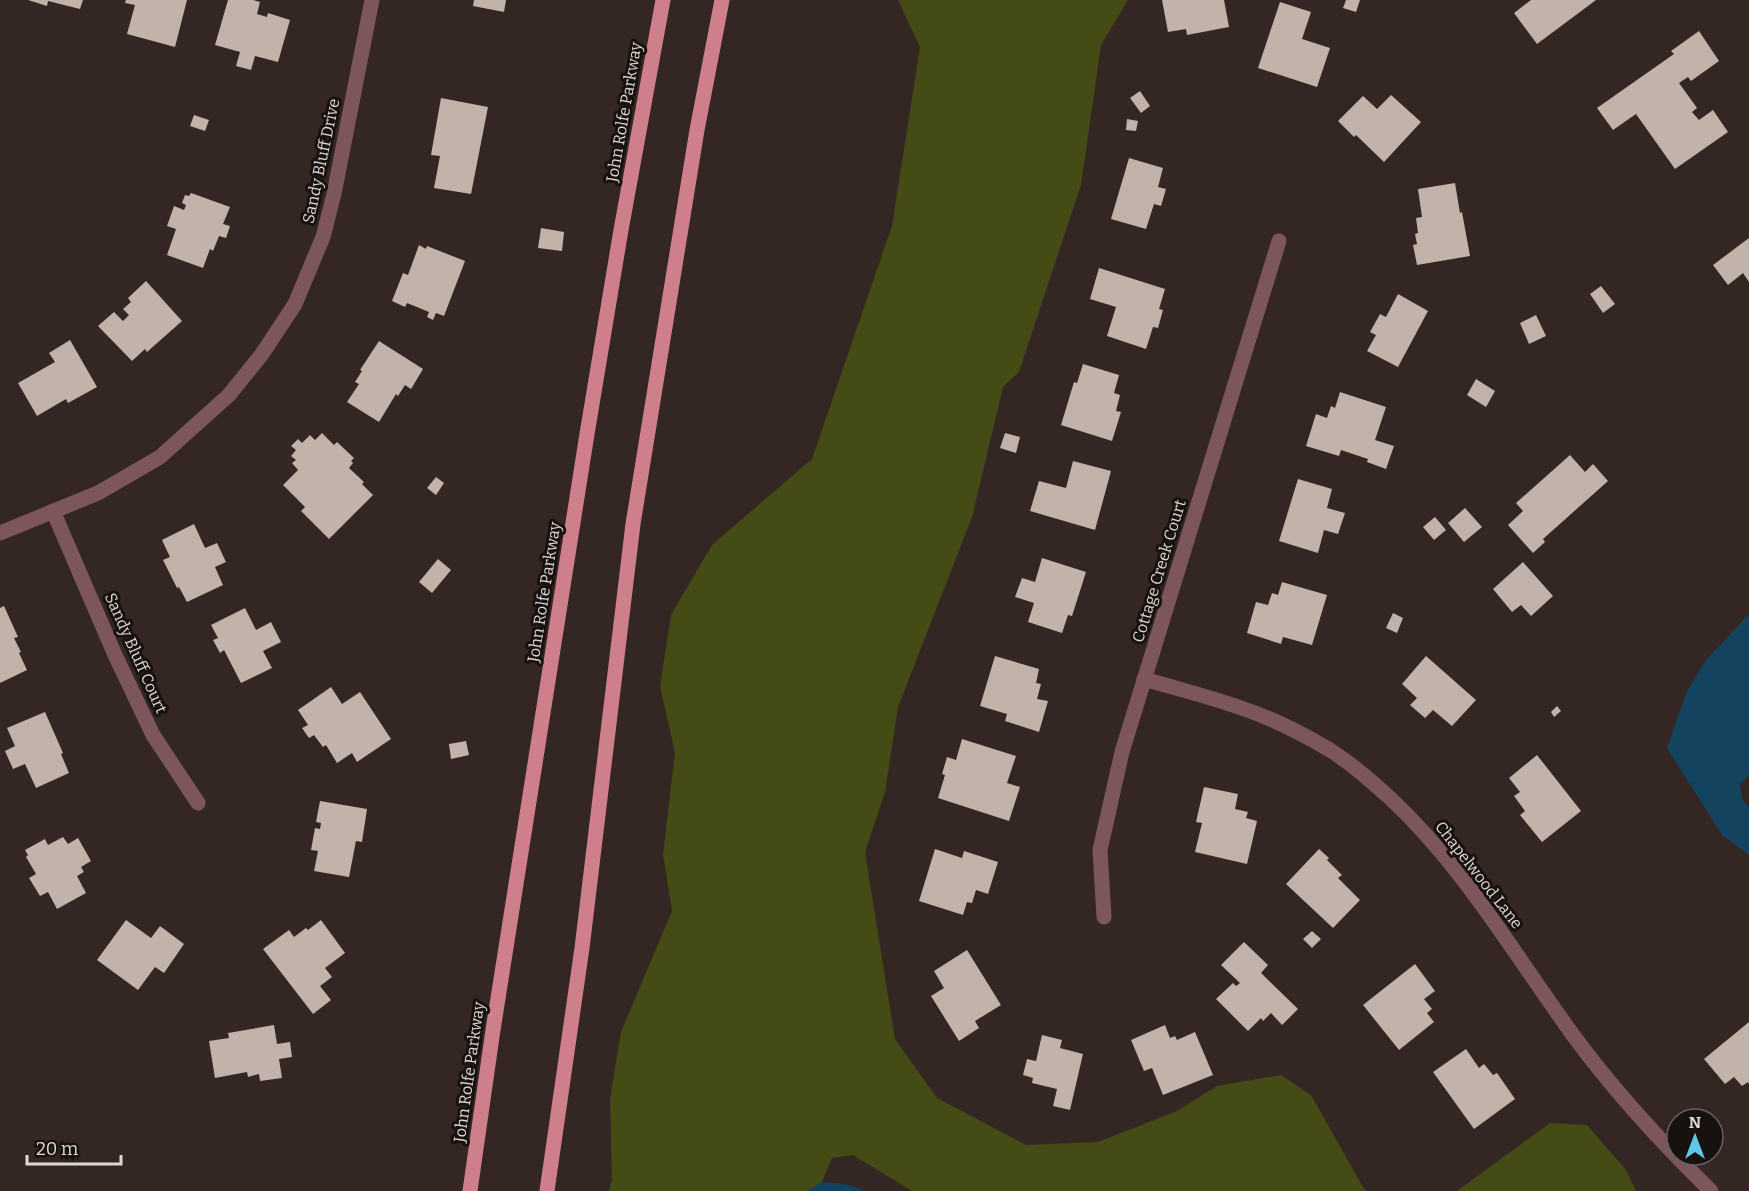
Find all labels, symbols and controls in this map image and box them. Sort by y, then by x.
street label: John Rolfe Parkway [602,40,646,184]
street label: Sandy Bluff Drive [298,97,344,225]
street label: Cottage Creek Court [1128,497,1190,645]
street label: John Rolfe Parkway [523,520,565,664]
street label: Sandy Bluff Court [101,590,171,716]
street label: Chapelwood Lane [1431,818,1527,932]
street label: John Rolfe Parkway [450,1000,488,1144]
north arrow [1665,1107,1725,1167]
text: N [1689,1113,1701,1132]
scale bar [27,1128,122,1166]
text: 20 m [36,1138,78,1160]

